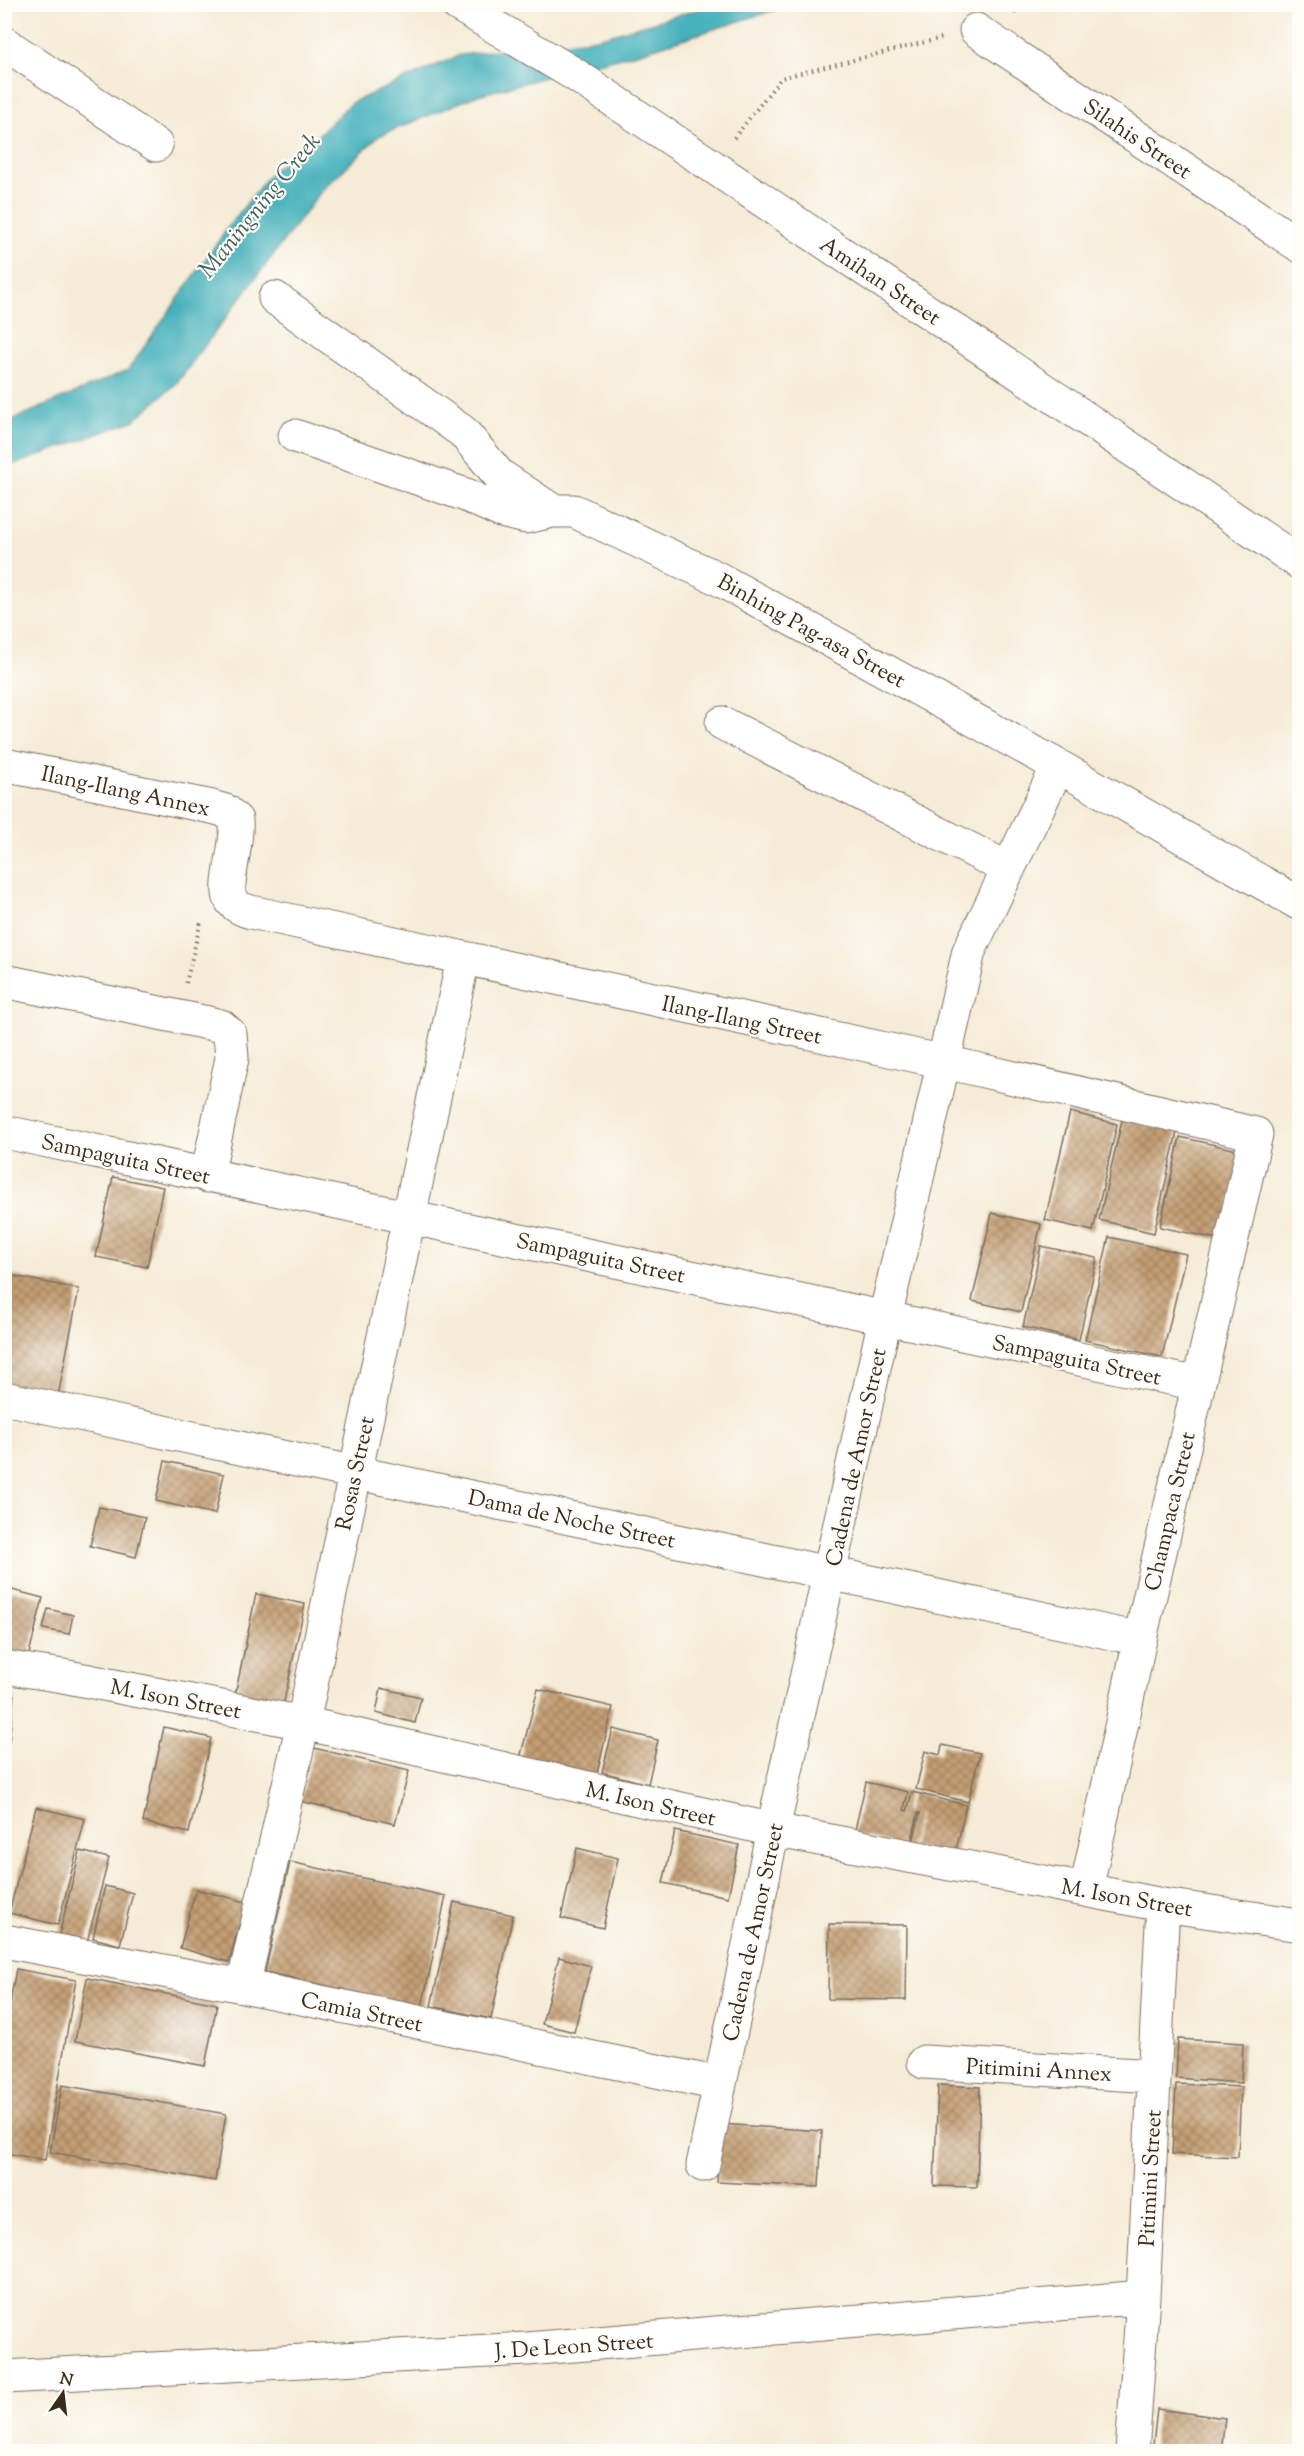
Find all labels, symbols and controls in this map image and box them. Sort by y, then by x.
street label: Silahis Street [1076,92,1197,189]
water label: Maningning Creek [191,126,330,286]
street label: Amihan Street [812,230,947,335]
street label: Binhing Pag-asa Street [711,567,911,698]
street label: Ilang-Ilang Annex [38,759,213,826]
street label: Ilang-Ilang Street [658,989,825,1055]
street label: Sampaguita Street [38,1127,213,1195]
street label: Sampaguita Street [513,1226,688,1294]
street label: Sampaguita Street [989,1328,1164,1396]
street label: Cadena de Amor Street [819,1345,897,1570]
street label: Rosas Street [329,1413,385,1534]
street label: Champaca Street [1138,1428,1206,1594]
street label: Dama de Noche Street [465,1483,679,1559]
street label: M. Ison Street [107,1673,244,1729]
street label: M. Ison Street [582,1775,719,1837]
street label: Cadena de Amor Street [716,1820,794,2045]
street label: M. Ison Street [1058,1873,1195,1927]
street label: Camia Street [298,1985,426,2043]
street label: Pitimini Annex [965,2052,1113,2092]
street label: Pitimini Street [1132,2108,1172,2248]
street label: J. De Leon Street [493,2326,655,2370]
north arrow [33,2363,93,2423]
text: N [57,2368,75,2394]

